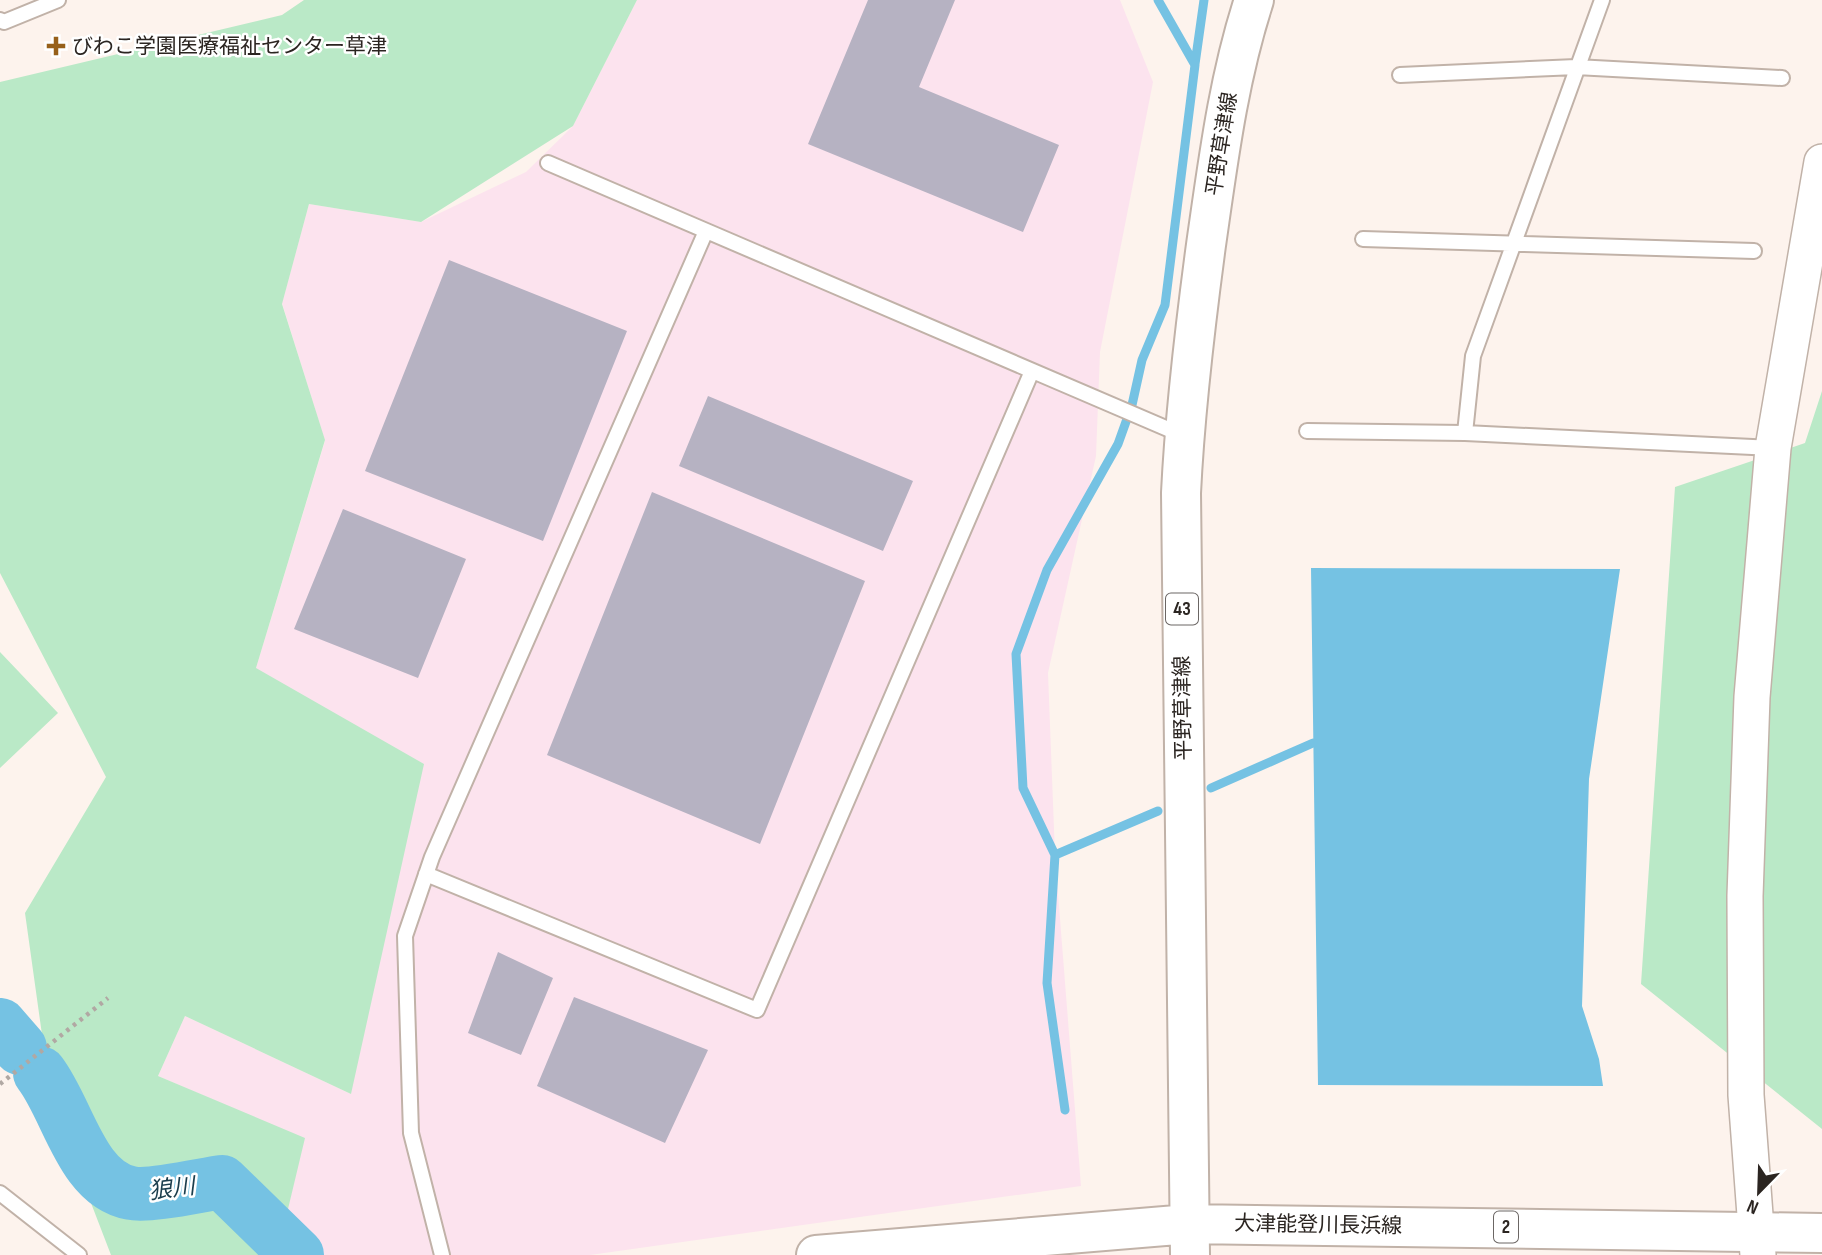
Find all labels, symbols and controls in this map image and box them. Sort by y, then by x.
place label: びわこ学園医療福祉センター草津 [72,34,387,59]
marker: びわこ学園医療福祉センター草津 [46,36,66,56]
street label: 平野草津線 [1201,90,1243,198]
road number: 43 [1166,594,1198,624]
street label: 平野草津線 [1170,655,1196,761]
north arrow [1724,1157,1794,1227]
water label: 狼川 [147,1172,200,1206]
text: N [1744,1194,1762,1219]
street label: 大津能登川長浜線 [1234,1211,1402,1239]
road number: 2 [1494,1212,1518,1242]

